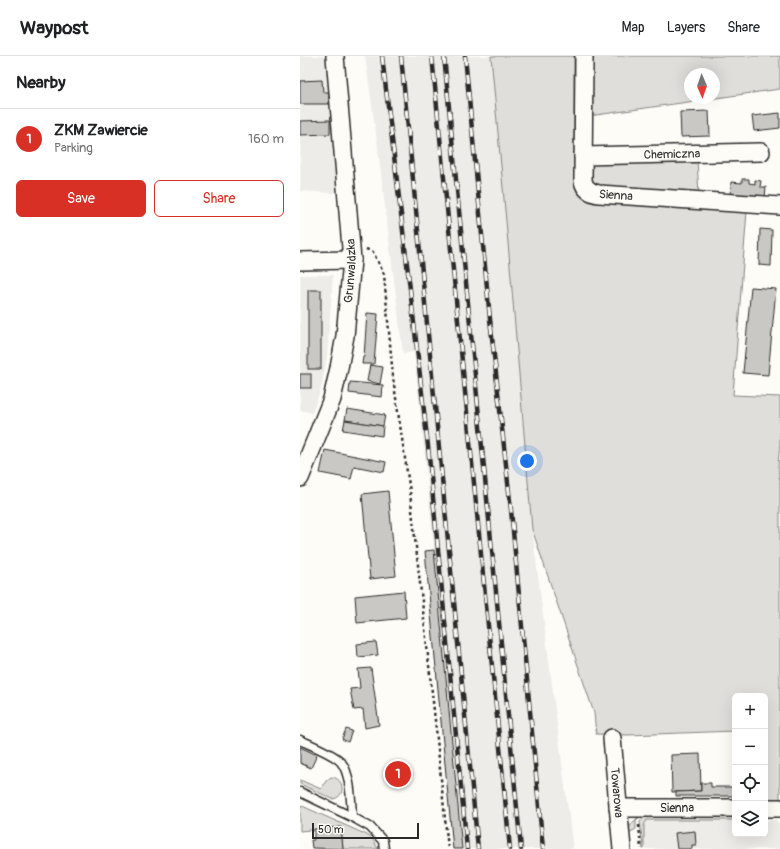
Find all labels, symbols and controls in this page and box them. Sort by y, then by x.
text: Waypost [20,16,89,40]
text: Map [622,19,645,36]
text: Layers [667,19,705,36]
text: Share [727,19,760,36]
north arrow [684,68,720,104]
text: Nearby [16,72,65,93]
text: ZKM Zawiercie [54,121,148,140]
text: 1 [26,131,32,147]
text: 160 m [248,131,284,147]
text: Parking [54,140,93,156]
street label: Chemiczna [644,146,701,163]
button: Save [16,180,146,217]
button: Share [154,180,284,217]
street label: Sienna [598,187,634,204]
street label: Grunwaldzka [341,238,360,304]
your location [517,451,537,471]
map controls [732,693,768,837]
button: + [732,693,768,729]
button: − [732,729,768,765]
pin: 1 [385,759,411,789]
button: locate [732,765,768,801]
street label: Towarowa [607,767,626,819]
street label: Sienna [660,801,694,816]
button: layers [732,801,768,837]
scale bar [312,821,419,840]
text: 50 m [318,823,344,836]

